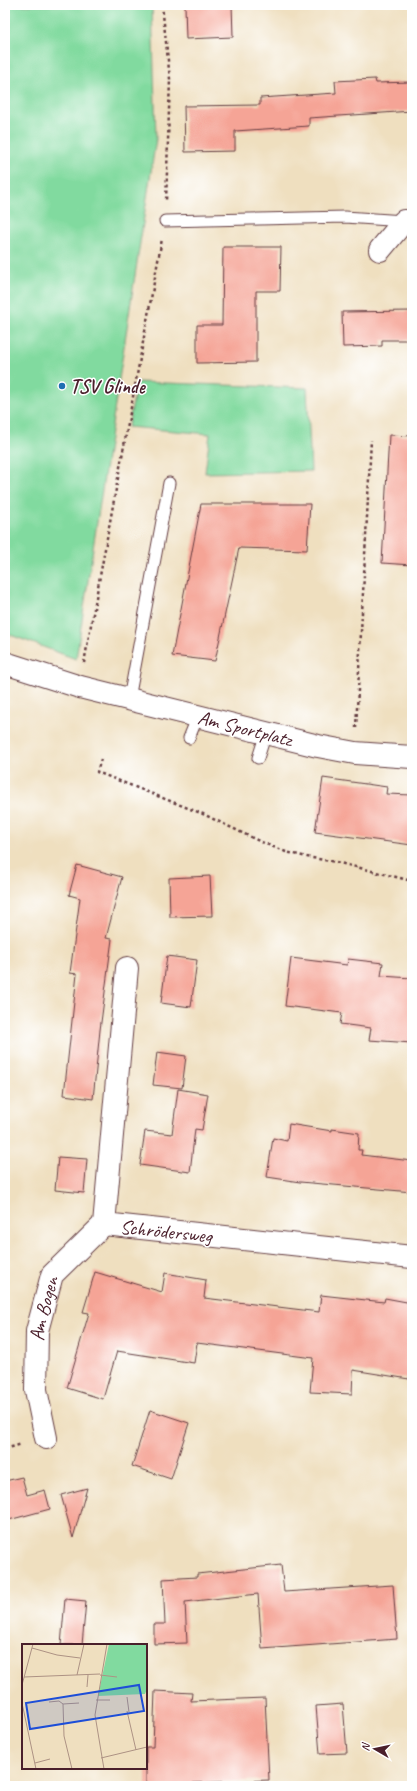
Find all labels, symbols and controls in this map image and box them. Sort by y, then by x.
place label: TSV Glinde [70,374,146,399]
marker: TSV Glinde [57,381,67,391]
street label: Am Sportplatz [195,705,296,753]
street label: Schrödersweg [119,1214,215,1249]
street label: Am Bogen [25,1273,64,1341]
inset map [22,1644,147,1769]
north arrow [355,1729,395,1769]
text: N [358,1741,373,1752]

